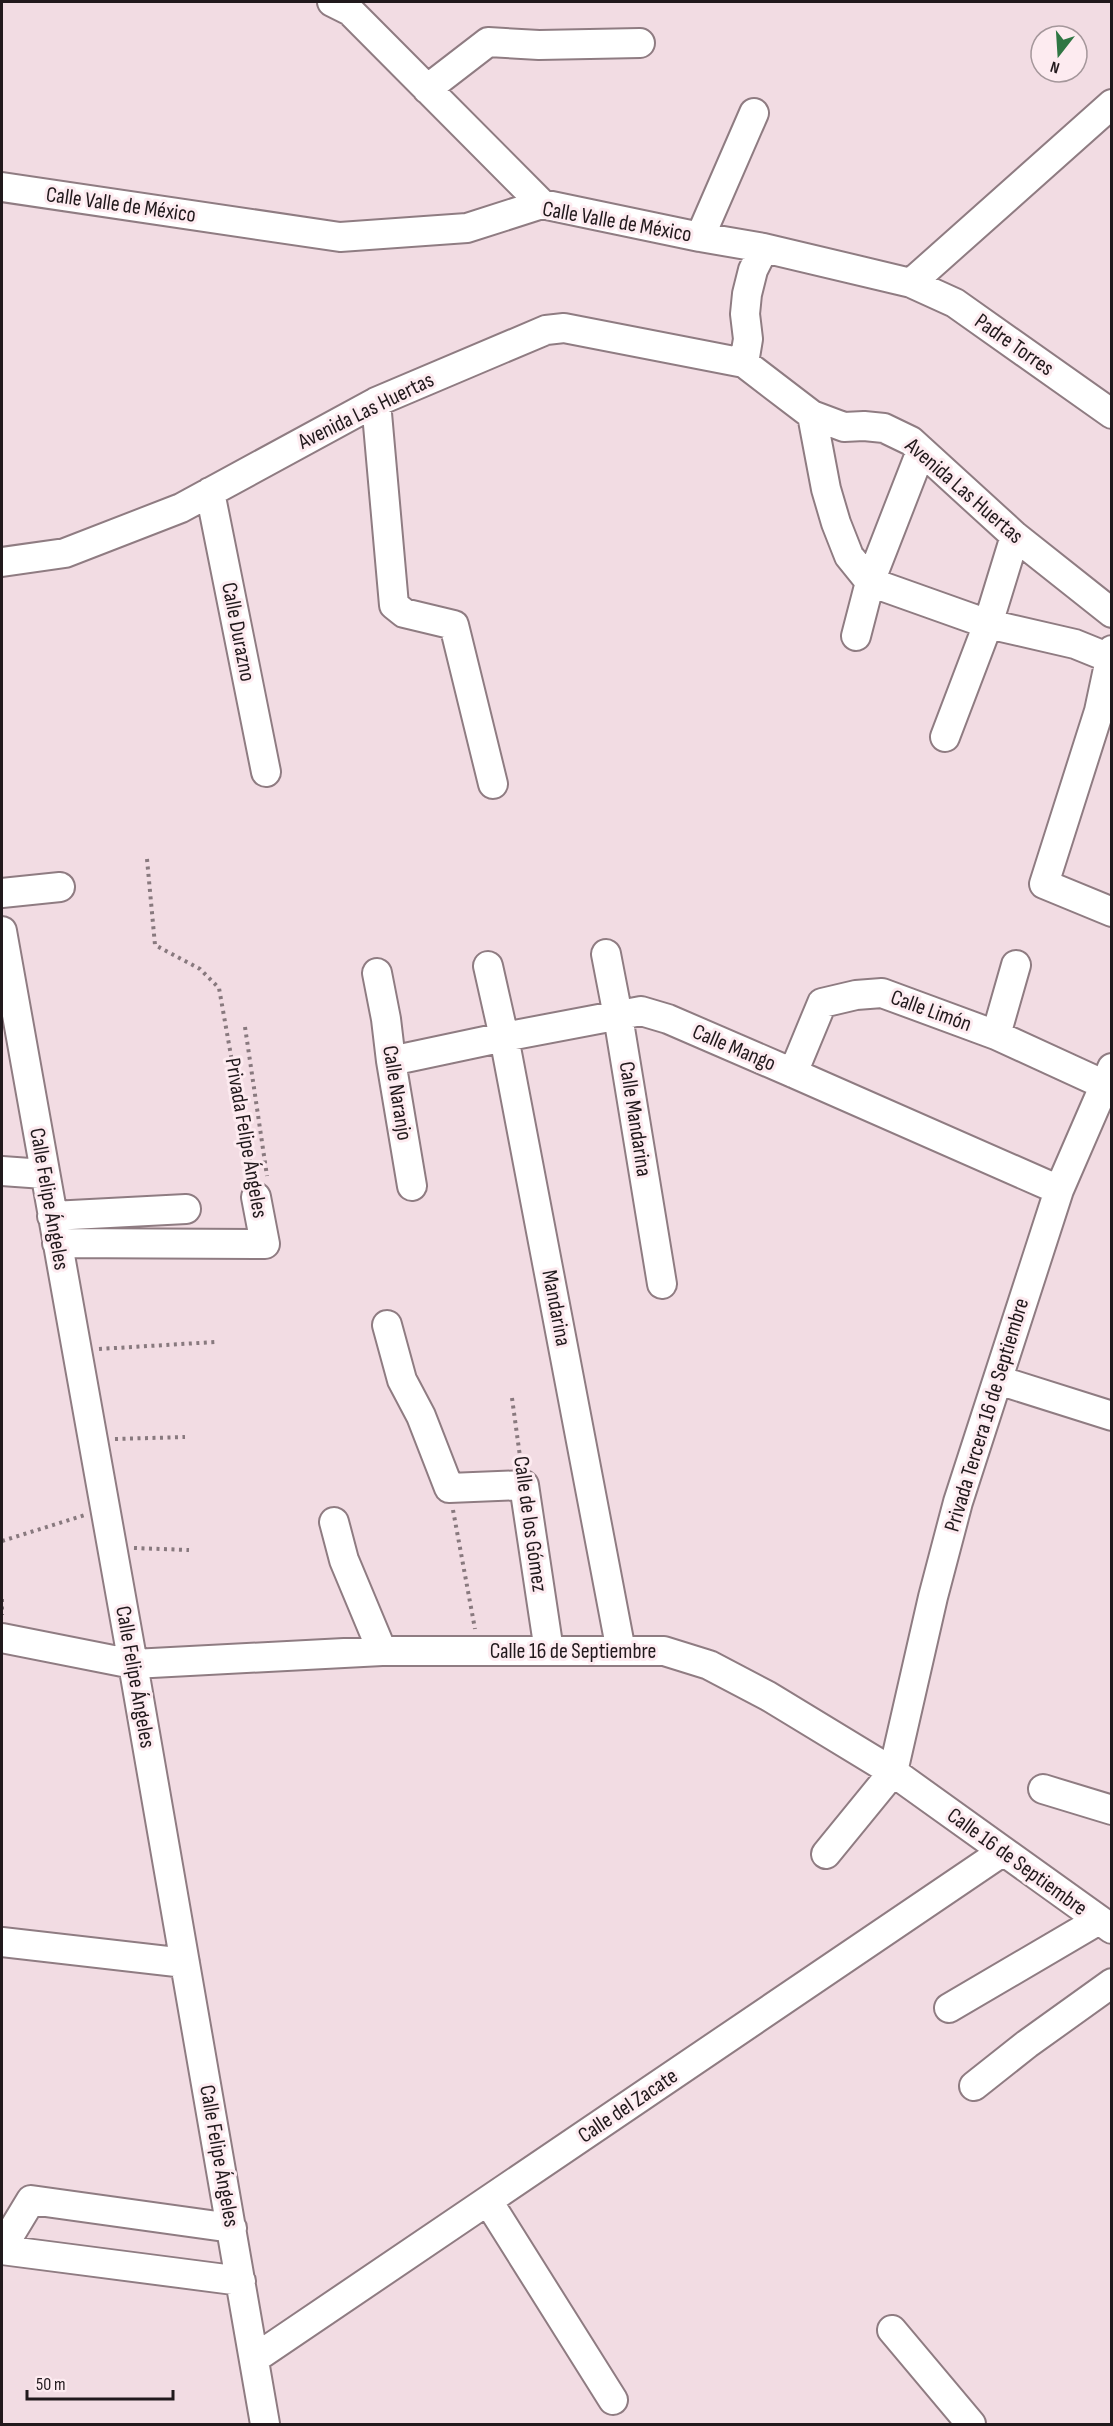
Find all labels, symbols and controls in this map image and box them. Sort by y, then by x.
north arrow [1029,24,1089,84]
text: N [1048,57,1062,77]
street label: Calle Valle de México [44,181,198,229]
street label: Calle Valle de México [540,196,694,248]
street label: Padre Torres [969,308,1059,382]
street label: Avenida Las Huertas [293,366,438,456]
street label: Avenida Las Huertas [899,432,1029,550]
street label: Calle Durazno [215,580,261,684]
street label: Calle Limón [887,984,975,1038]
street label: Calle Mango [688,1018,780,1078]
street label: Calle Naranjo [376,1044,418,1142]
street label: Privada Felipe Ángeles [219,1056,273,1220]
street label: Calle Mandarina [613,1060,657,1178]
street label: Calle Felipe Ángeles [23,1126,75,1272]
street label: Mandarina [535,1268,577,1348]
street label: Privada Tercera 16 de Septiembre [939,1295,1035,1535]
street label: Calle de los Gómez [507,1455,553,1594]
street label: Calle Felipe Ángeles [109,1604,161,1750]
street label: Calle 16 de Septiembre [490,1638,656,1665]
street label: Calle 16 de Septiembre [942,1802,1092,1922]
street label: Calle del Zacate [573,2063,683,2149]
street label: Calle Felipe Ángeles [193,2083,245,2229]
scale bar [27,2363,172,2401]
text: 50 m [36,2374,66,2395]

